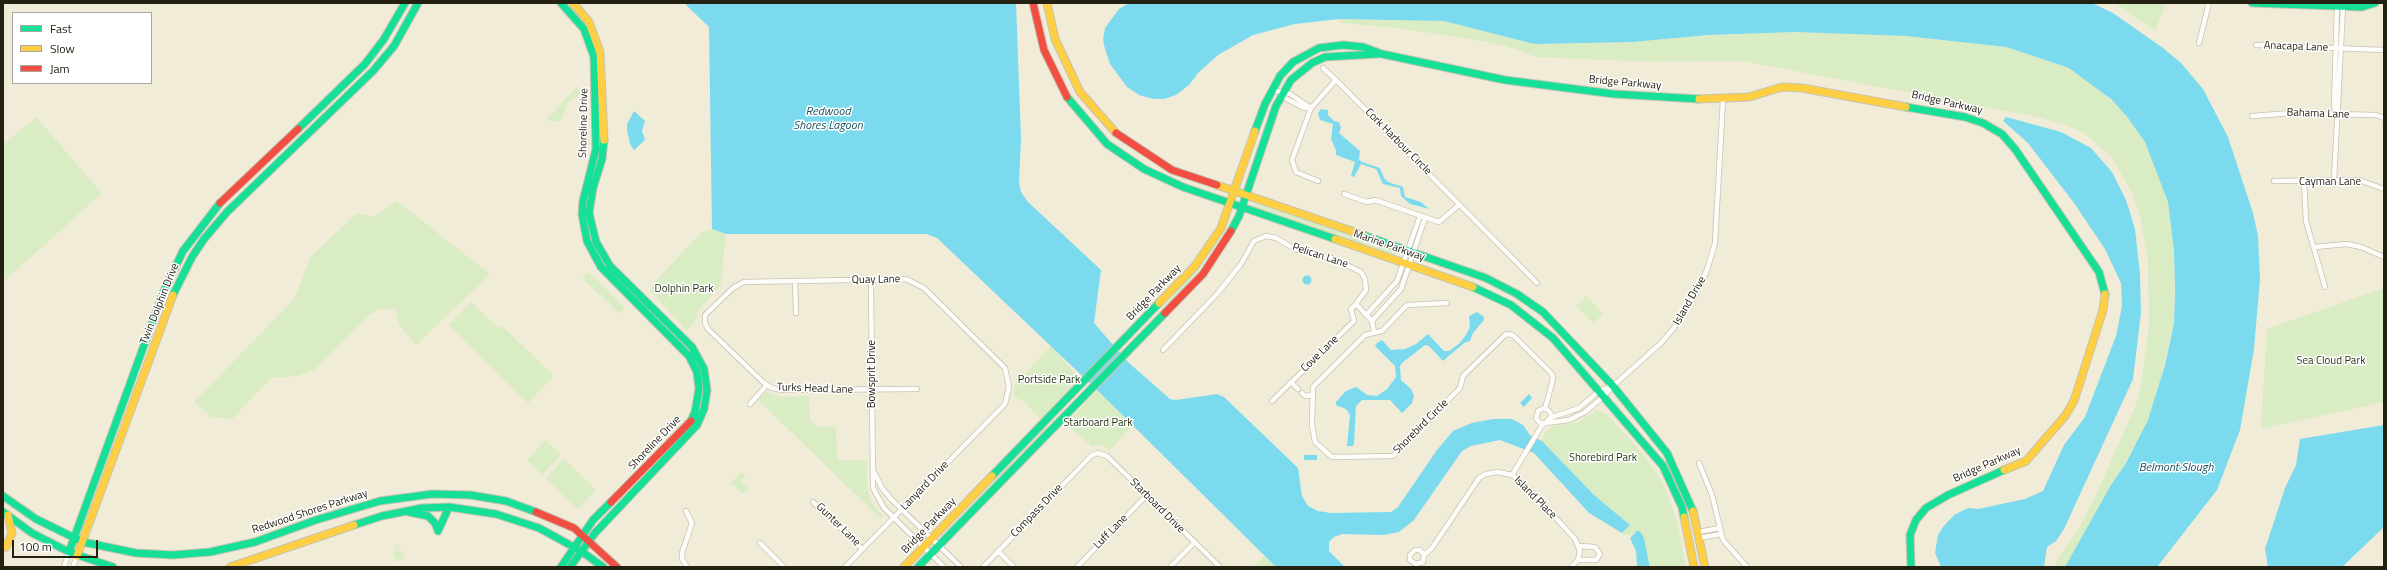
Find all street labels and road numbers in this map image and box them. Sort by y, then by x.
street label: Anacapa Lane [2264,39,2328,55]
street label: Bridge Parkway [1588,73,1662,93]
street label: Shoreline Drive [577,88,591,158]
street label: Bridge Parkway [1910,88,1984,118]
street label: Cork Harbour Circle [1362,106,1434,178]
street label: Bahama Lane [2286,106,2350,122]
street label: Cayman Lane [2299,175,2361,189]
street label: Marine Parkway [1351,228,1427,264]
street label: Pelican Lane [1290,241,1350,271]
street label: Twin Dolphin Drive [138,262,182,346]
street label: Bridge Parkway [1124,262,1184,324]
street label: Quay Lane [852,273,900,287]
street label: Island Drive [1671,274,1709,328]
street label: Cove Lane [1299,333,1341,375]
street label: Bowsprit Drive [865,340,879,408]
street label: Turks Head Lane [777,381,853,397]
street label: Shorebird Circle [1391,397,1451,457]
street label: Shoreline Drive [626,413,684,473]
street label: Bridge Parkway [1951,444,2023,486]
street label: Lanyard Drive [898,459,952,513]
street label: Island Place [1511,474,1559,522]
street label: Starboard Drive [1127,476,1187,536]
street label: Compass Drive [1008,482,1066,540]
street label: Redwood Shores Parkway [250,487,370,537]
street label: Bridge Parkway [899,495,959,557]
street label: Gunter Lane [813,501,863,549]
street label: Luff Lane [1091,512,1131,552]

